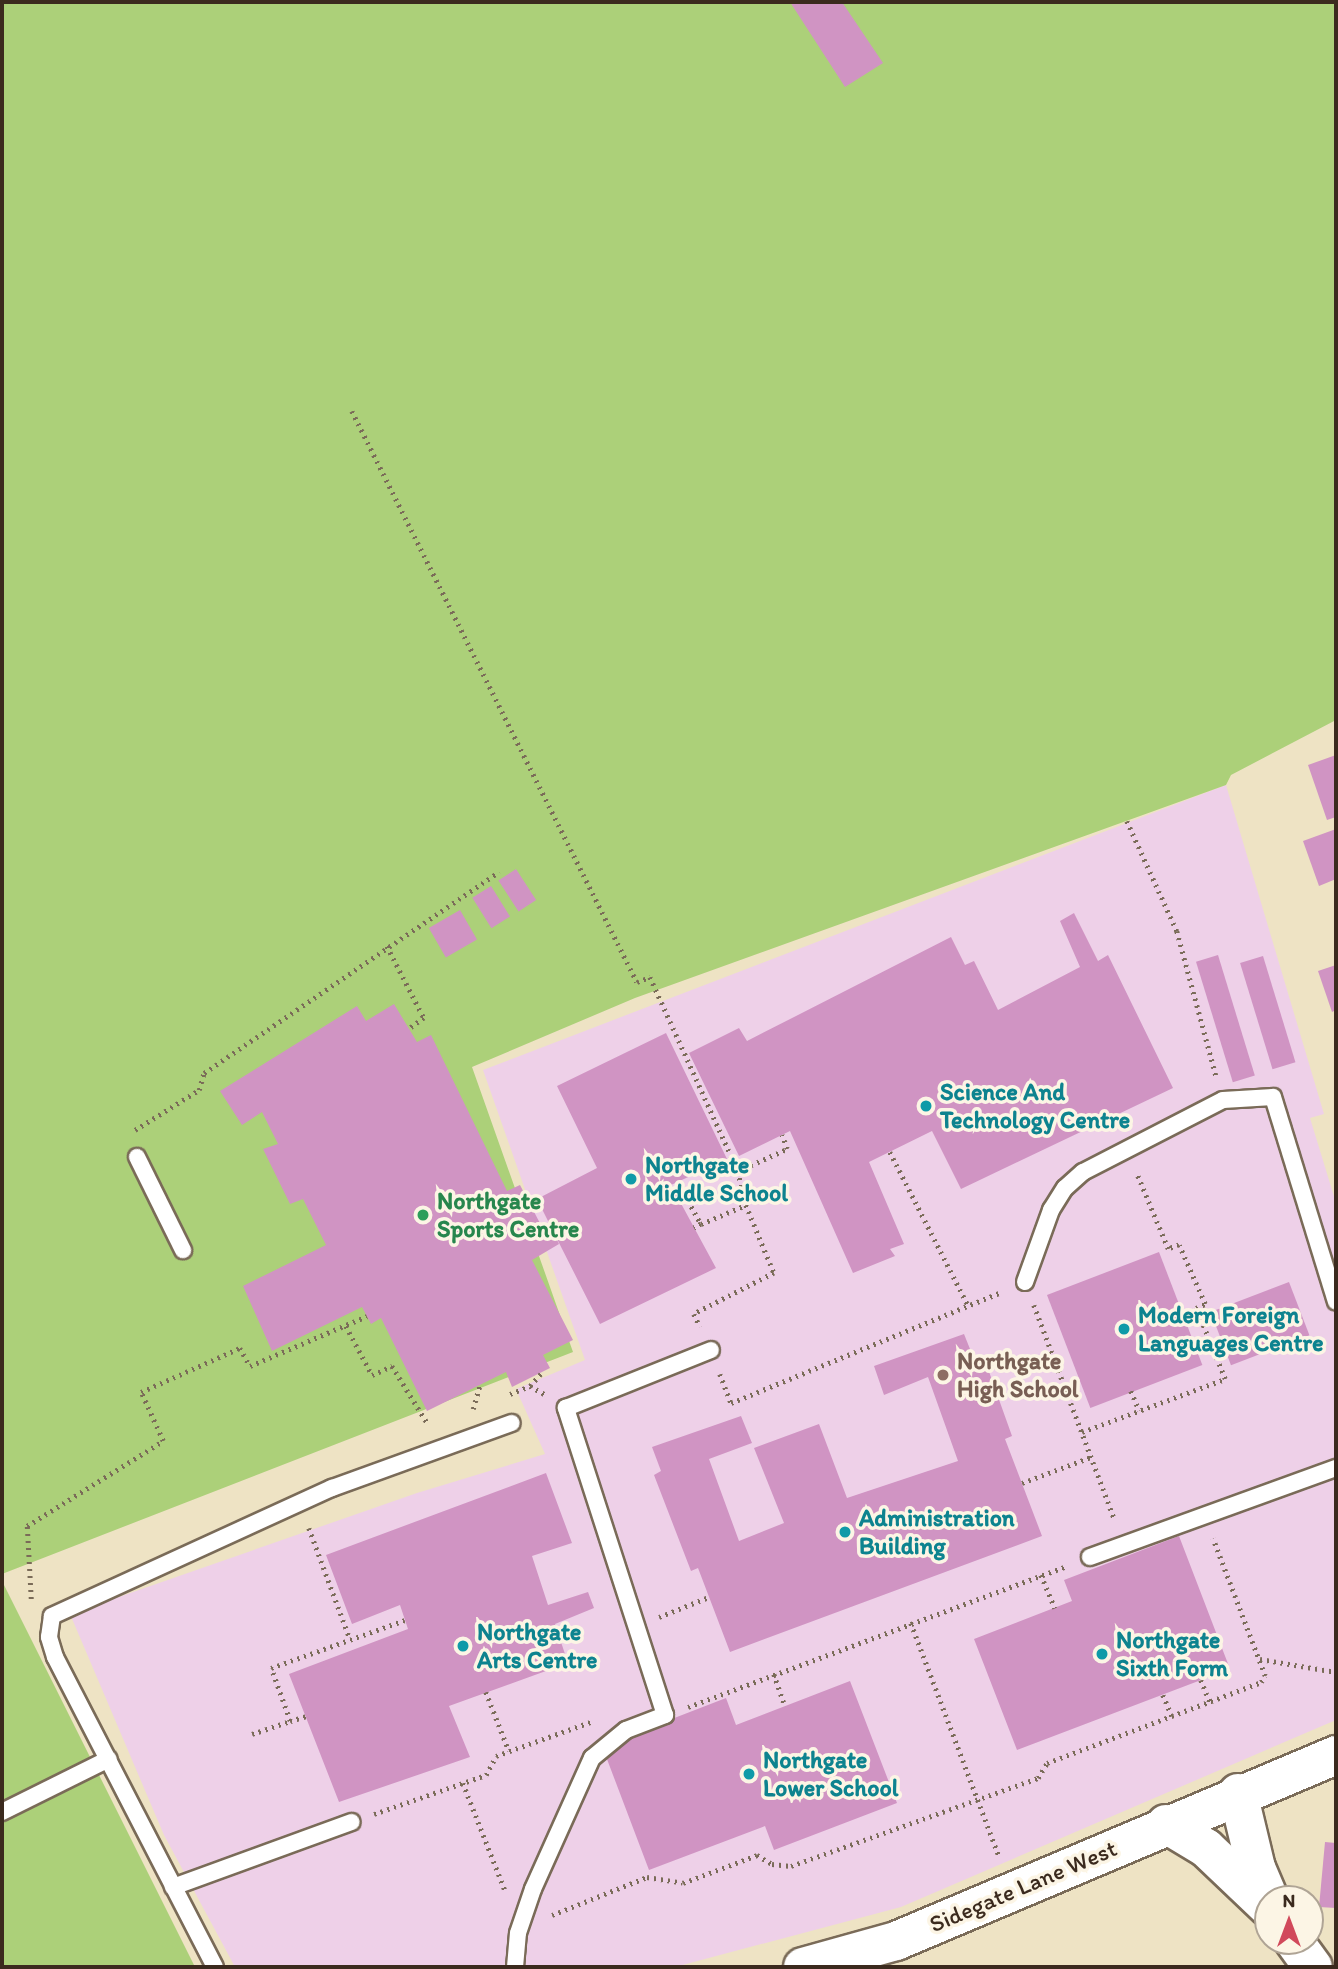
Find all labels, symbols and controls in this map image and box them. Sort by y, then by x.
place label: Science And Technology Centre [940,1078,1130,1134]
marker: Science And Technology Centre [918,1098,934,1114]
place label: Northgate Middle School [645,1151,788,1207]
marker: Northgate Middle School [623,1171,639,1187]
place label: Northgate Sports Centre [437,1187,580,1243]
marker: Northgate Sports Centre [415,1207,431,1223]
place label: Modern Foreign Languages Centre [1138,1301,1324,1357]
marker: Modern Foreign Languages Centre [1116,1321,1132,1337]
place label: Northgate High School [957,1347,1078,1403]
marker: Northgate High School [935,1367,951,1383]
place label: Administration Building [859,1504,1015,1560]
marker: Administration Building [837,1524,853,1540]
place label: Northgate Arts Centre [477,1618,597,1674]
place label: Northgate Sixth Form [1116,1626,1227,1682]
marker: Northgate Arts Centre [455,1638,471,1654]
marker: Northgate Sixth Form [1094,1646,1110,1662]
place label: Northgate Lower School [763,1746,898,1802]
marker: Northgate Lower School [741,1766,757,1782]
street label: Sidegate Lane West [925,1834,1121,1938]
north arrow [1254,1885,1324,1955]
text: N [1283,1889,1295,1912]

